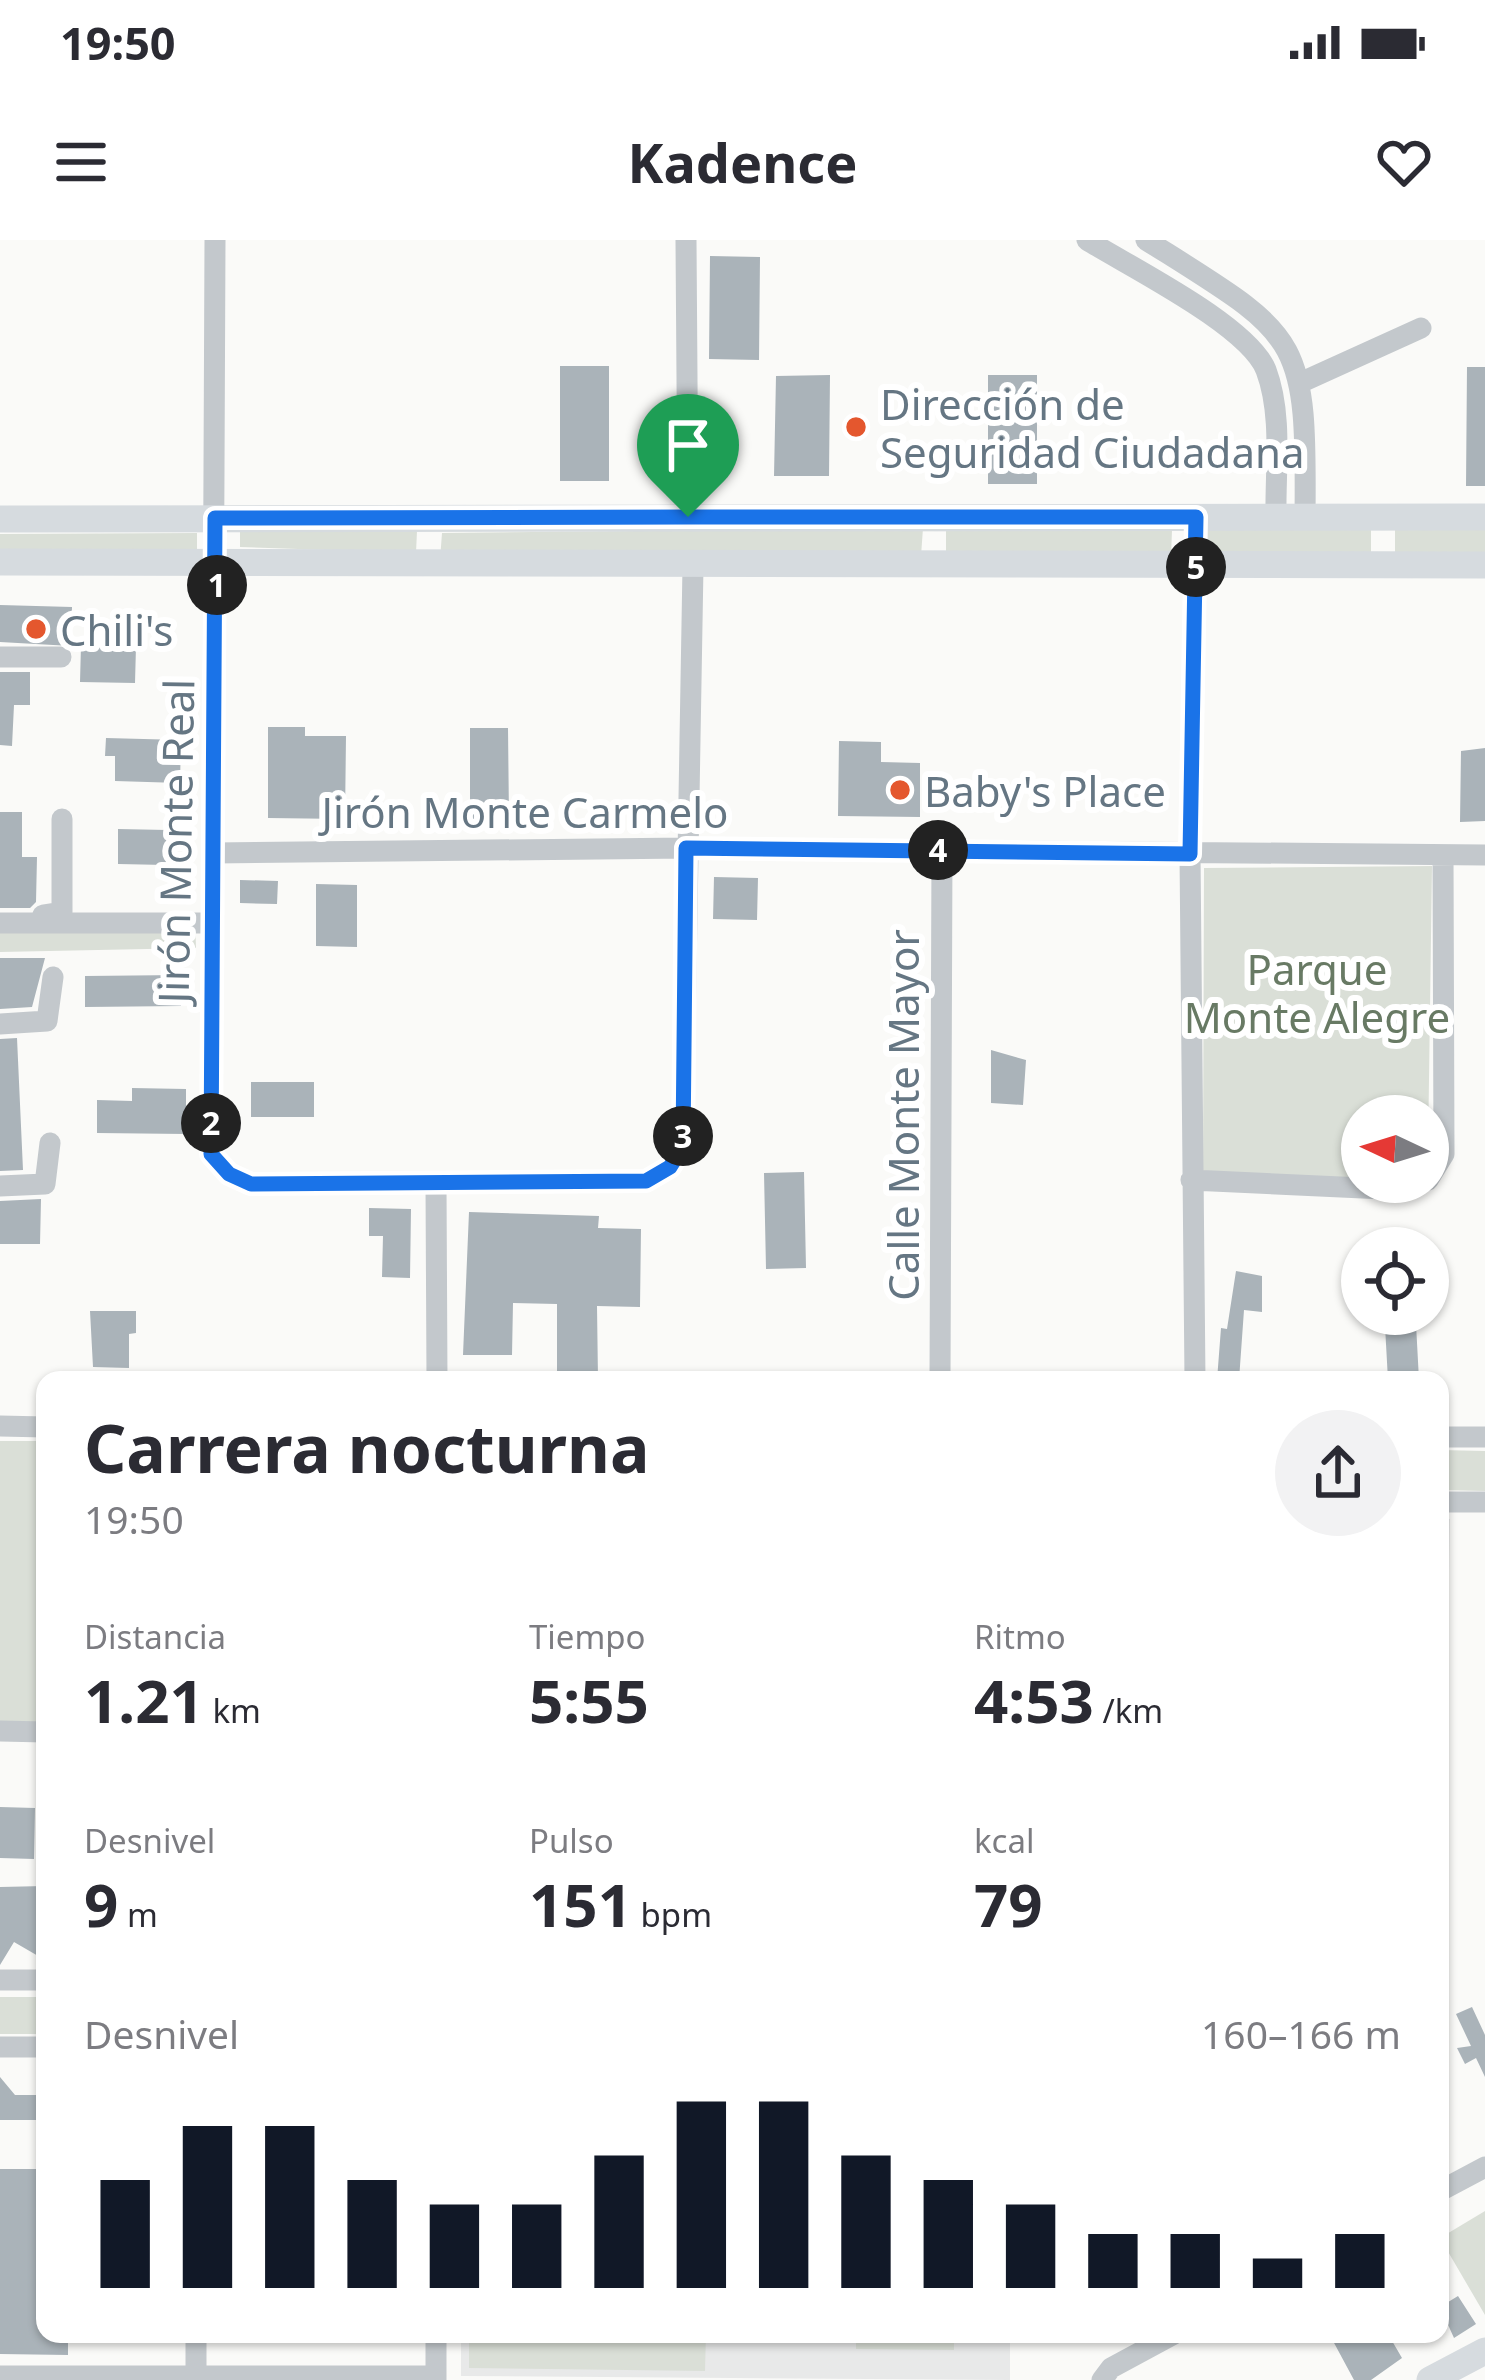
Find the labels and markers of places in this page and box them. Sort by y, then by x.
place label: Dirección de Seguridad Ciudadana [880,375,1305,480]
pin [637,394,739,517]
marker: Dirección de Seguridad Ciudadana [843,414,869,440]
pin: 5 [1166,537,1226,597]
pin: 1 [187,555,247,615]
place label: Chili's [60,601,173,658]
marker: Chili's [23,616,49,642]
place label: Baby's Place [924,762,1166,819]
marker: Baby's Place [887,777,913,803]
pin: 4 [908,820,968,880]
pin: 2 [181,1093,241,1153]
pin: 3 [653,1106,713,1166]

